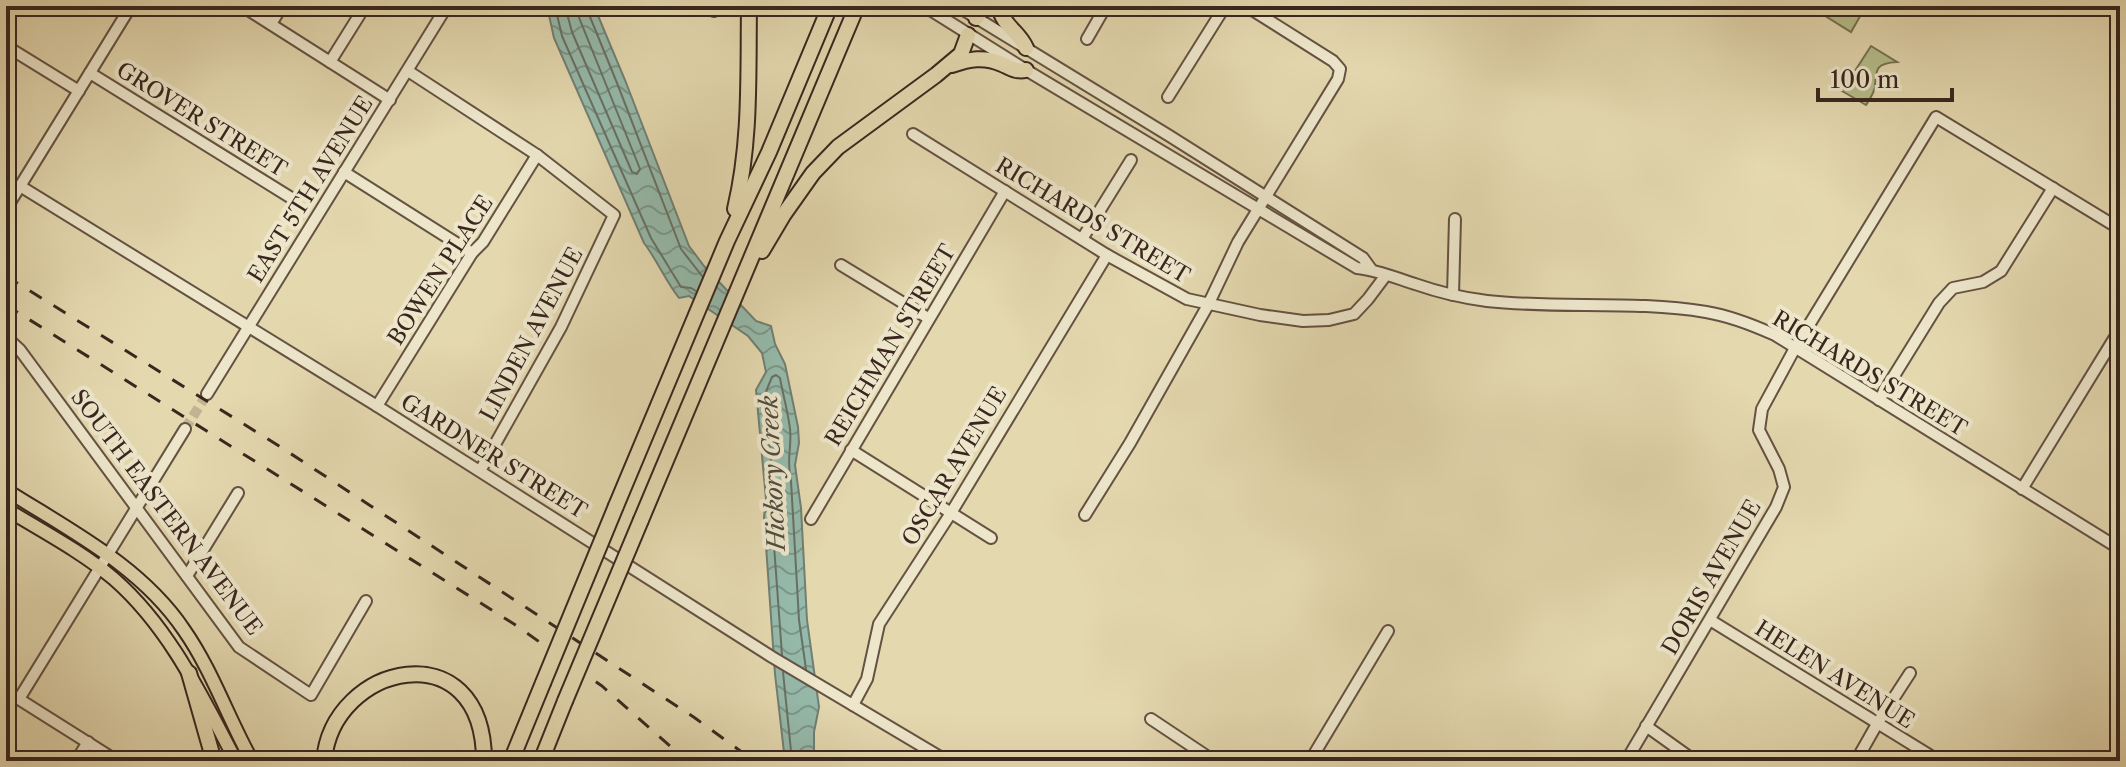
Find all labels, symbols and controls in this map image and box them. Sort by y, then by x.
scale bar [1818,52,1952,102]
street label: GROVER STREET [112,56,292,183]
text: 100 m [1830,65,1899,94]
street label: EAST 5TH AVENUE [242,91,379,287]
street label: RICHARDS STREET [991,152,1195,289]
street label: BOWEN PLACE [382,190,499,350]
street label: REICHMAN STREET [820,239,962,451]
street label: LINDEN AVENUE [474,243,589,426]
street label: RICHARDS STREET [1768,305,1972,442]
street label: OSCAR AVENUE [896,382,1013,551]
street label: SOUTH EASTERN AVENUE [65,384,268,641]
street label: GARDNER STREET [396,388,592,525]
water label: Hickory Creek [754,394,791,553]
street label: DORIS AVENUE [1656,495,1767,659]
street label: HELEN AVENUE [1750,615,1919,734]

